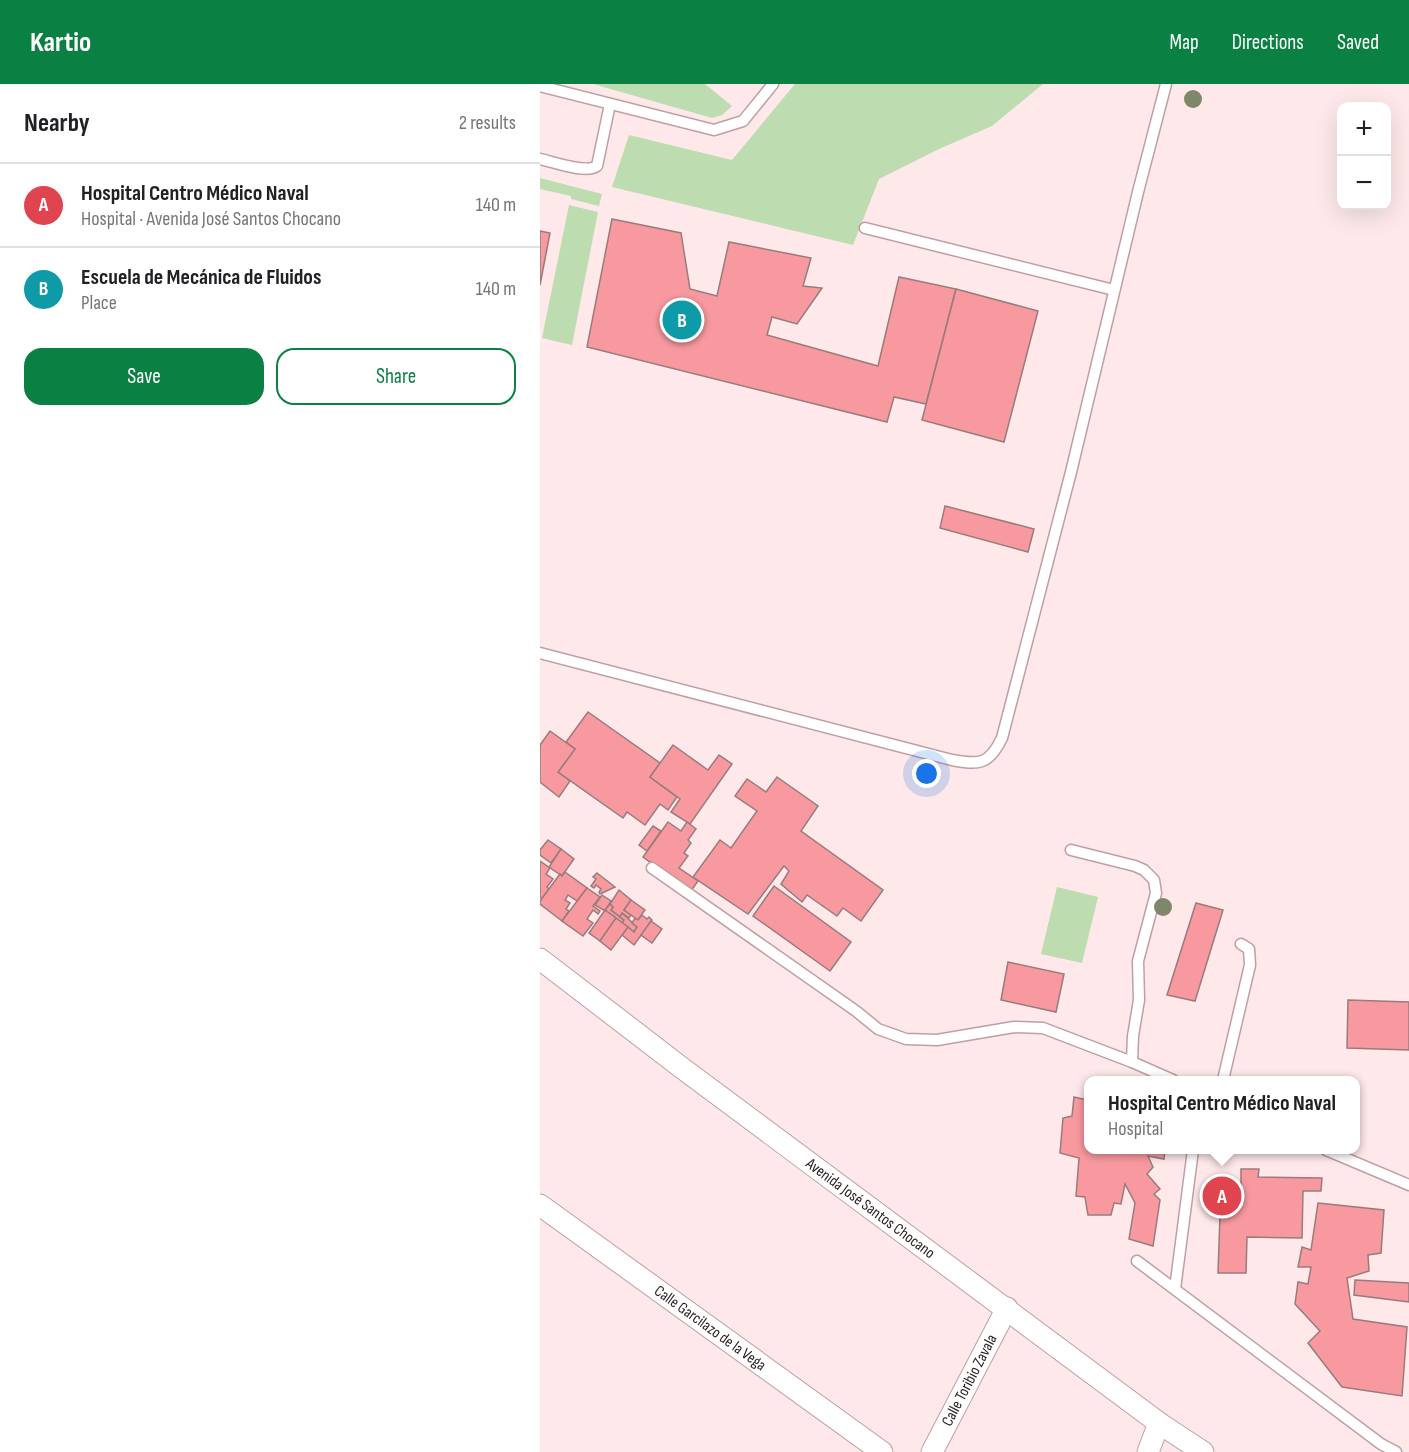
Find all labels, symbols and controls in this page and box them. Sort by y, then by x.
text: Kartio [30,26,91,59]
text: Map [1169,30,1199,55]
text: Directions [1232,30,1304,55]
text: Saved [1337,30,1379,55]
map controls [1337,102,1391,210]
button: + [1337,102,1391,156]
text: Nearby [24,108,90,139]
text: 2 results [459,111,516,135]
button: − [1337,156,1391,210]
text: Hospital Centro Médico Naval [81,180,309,207]
text: A [39,193,48,217]
text: 140 m [476,193,516,217]
text: Hospital · Avenida José Santos Chocano [81,207,341,231]
text: Escuela de Mecánica de Fluidos [81,264,321,291]
text: B [39,277,48,301]
text: 140 m [476,277,516,301]
text: Place [81,291,117,315]
pin: B [662,298,702,342]
button: Save [24,348,264,405]
button: Share [276,348,516,405]
your location [912,759,941,788]
popup [1084,1076,1360,1154]
text: Hospital Centro Médico Naval [1108,1090,1336,1117]
text: Hospital [1108,1117,1163,1141]
street label: Avenida José Santos Chocano [801,1154,939,1262]
pin: A [1202,1174,1242,1218]
street label: Calle Garcilazo de la Vega [651,1281,770,1375]
street label: Calle Toribio Zavala [938,1331,1001,1429]

